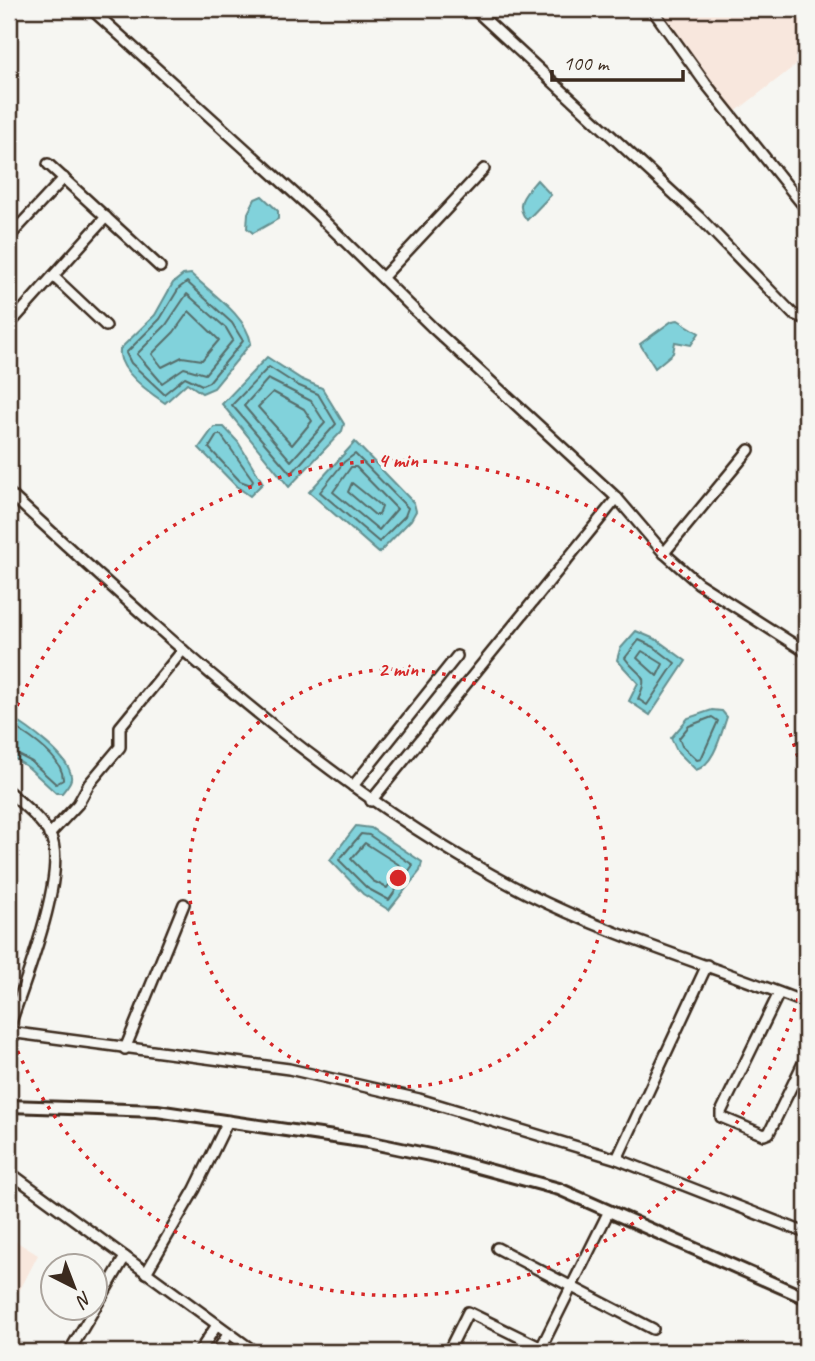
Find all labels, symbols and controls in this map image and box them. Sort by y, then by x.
scale bar [552,38,684,82]
text: 100 m [563,50,610,76]
text: 4 min [378,447,418,473]
text: 2 min [378,656,418,682]
centre of rings [386,866,410,890]
north arrow [38,1252,108,1322]
text: N [70,1286,97,1314]

